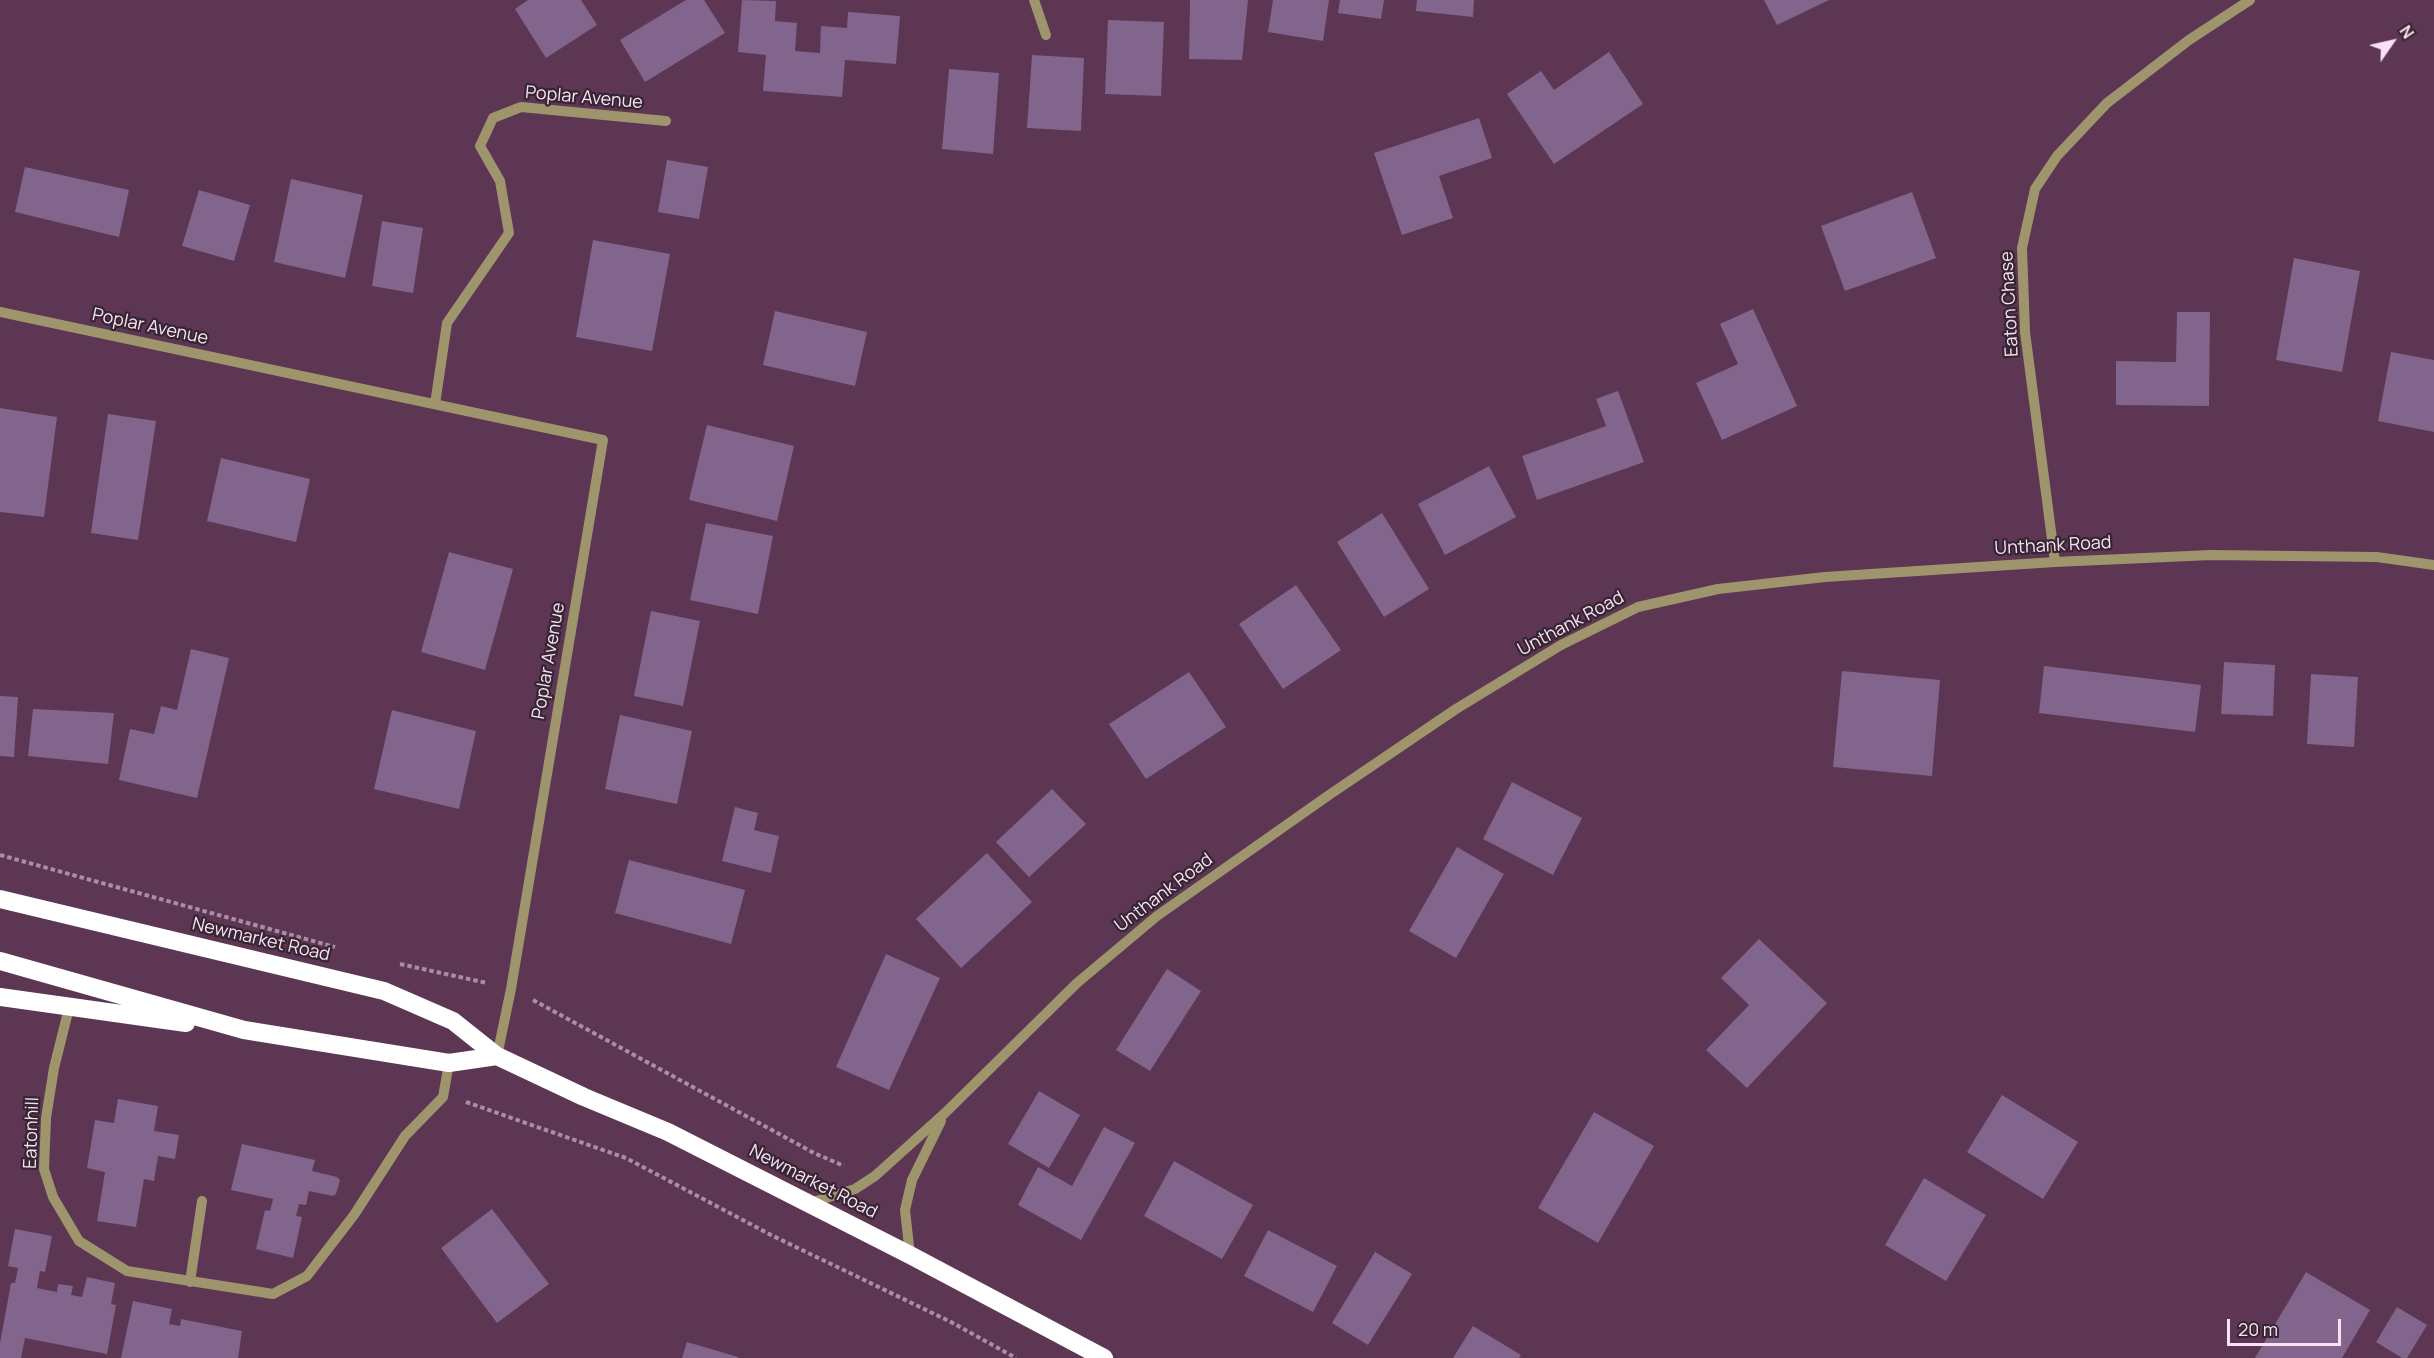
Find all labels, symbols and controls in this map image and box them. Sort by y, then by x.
north arrow [2362,12,2422,72]
text: N [2395,21,2419,43]
street label: Poplar Avenue [524,82,644,114]
street label: Eaton Chase [1996,251,2024,357]
street label: Poplar Avenue [90,304,210,350]
street label: Unthank Road [1994,532,2112,560]
street label: Unthank Road [1514,587,1628,661]
street label: Poplar Avenue [528,601,570,721]
street label: Unthank Road [1111,849,1217,937]
street label: Newmarket Road [190,914,332,966]
street label: Eatonhill [20,1097,44,1169]
street label: Newmarket Road [745,1140,881,1224]
scale bar [2230,1307,2344,1345]
text: 20 m [2238,1317,2278,1341]

